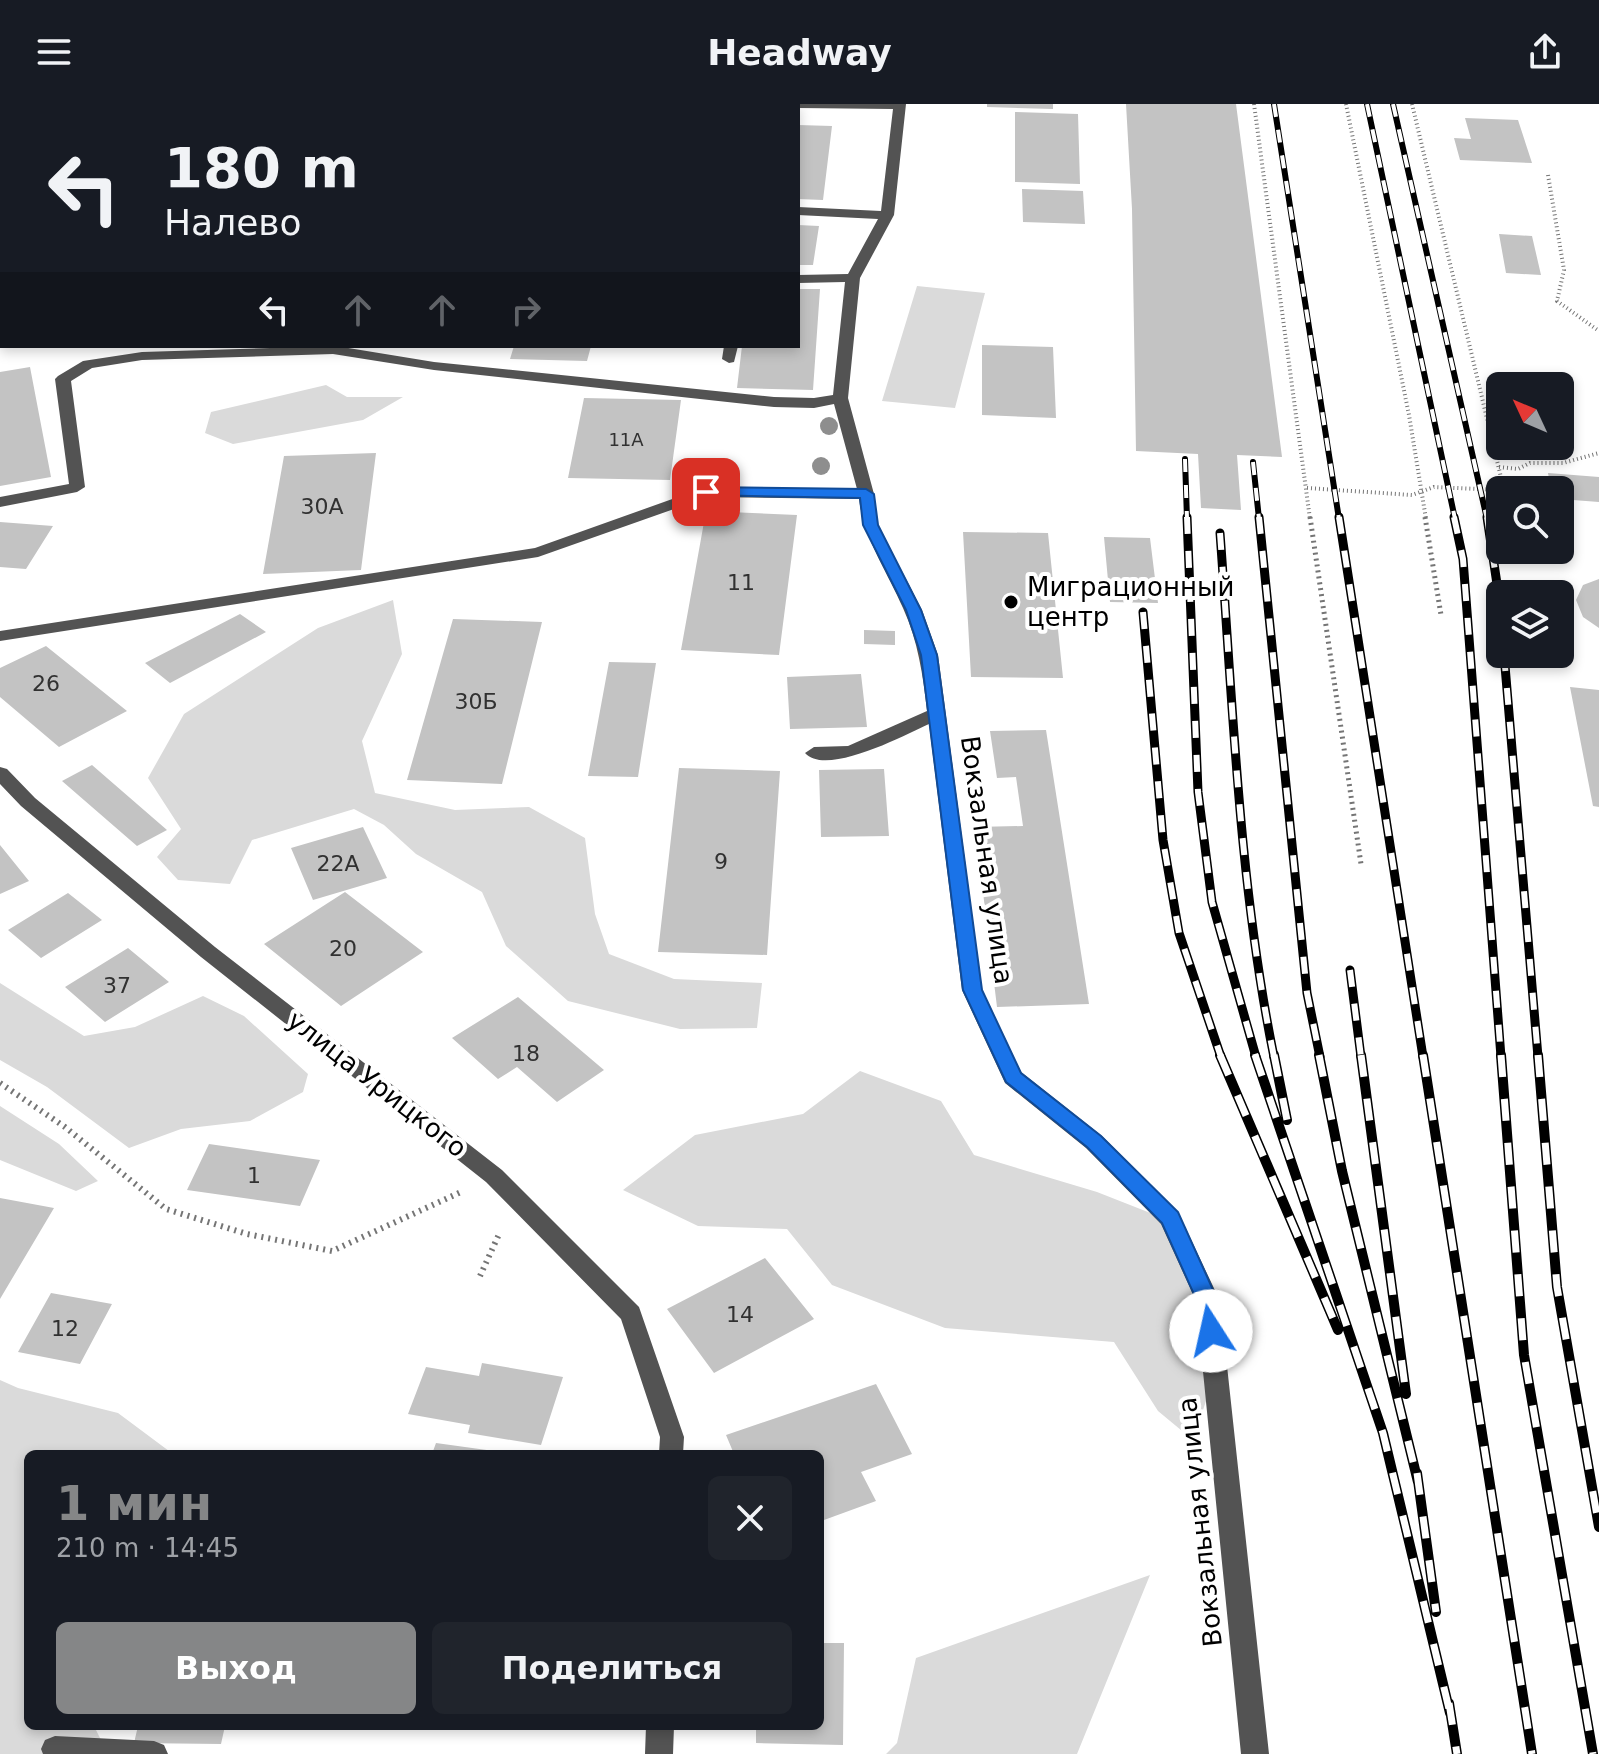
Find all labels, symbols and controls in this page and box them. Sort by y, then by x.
icon: menu [32,30,76,74]
icon: share [1523,30,1567,74]
text: Headway [707,32,892,73]
text: 180 m [164,135,359,200]
icon: left [32,136,136,240]
text: Налево [164,202,302,243]
icon: left [252,288,296,332]
icon: ahead [336,288,380,332]
icon: ahead [420,288,464,332]
icon: right [504,288,548,332]
north arrow [1486,372,1574,460]
map controls [1486,372,1574,668]
house number: 11А [608,429,644,450]
pin [672,458,740,526]
icon: arrive [684,470,728,514]
button: search [1486,476,1574,564]
house number: 30А [300,494,344,519]
house number: 11 [727,570,755,595]
place label: Миграционный центр [1027,572,1234,632]
button: layers [1486,580,1574,668]
marker: Миграционный центр [1002,593,1020,611]
house number: 26 [32,671,60,696]
house number: 30Б [454,689,498,714]
street label: Вокзальная улица [955,734,1019,986]
house number: 9 [714,849,728,874]
house number: 22А [316,851,360,876]
house number: 20 [329,936,357,961]
house number: 37 [103,973,131,998]
street label: улица Урицкого [282,1005,472,1163]
house number: 18 [512,1041,540,1066]
house number: 1 [247,1163,261,1188]
position arrow [1169,1289,1253,1373]
house number: 14 [726,1302,754,1327]
house number: 12 [51,1316,79,1341]
street label: Вокзальная улица [1172,1396,1228,1648]
text: 1 мин [56,1475,212,1531]
button: close [708,1476,792,1560]
text: 210 m · 14:45 [56,1533,239,1563]
button: Выход [56,1622,416,1714]
button: Поделиться [432,1622,792,1714]

